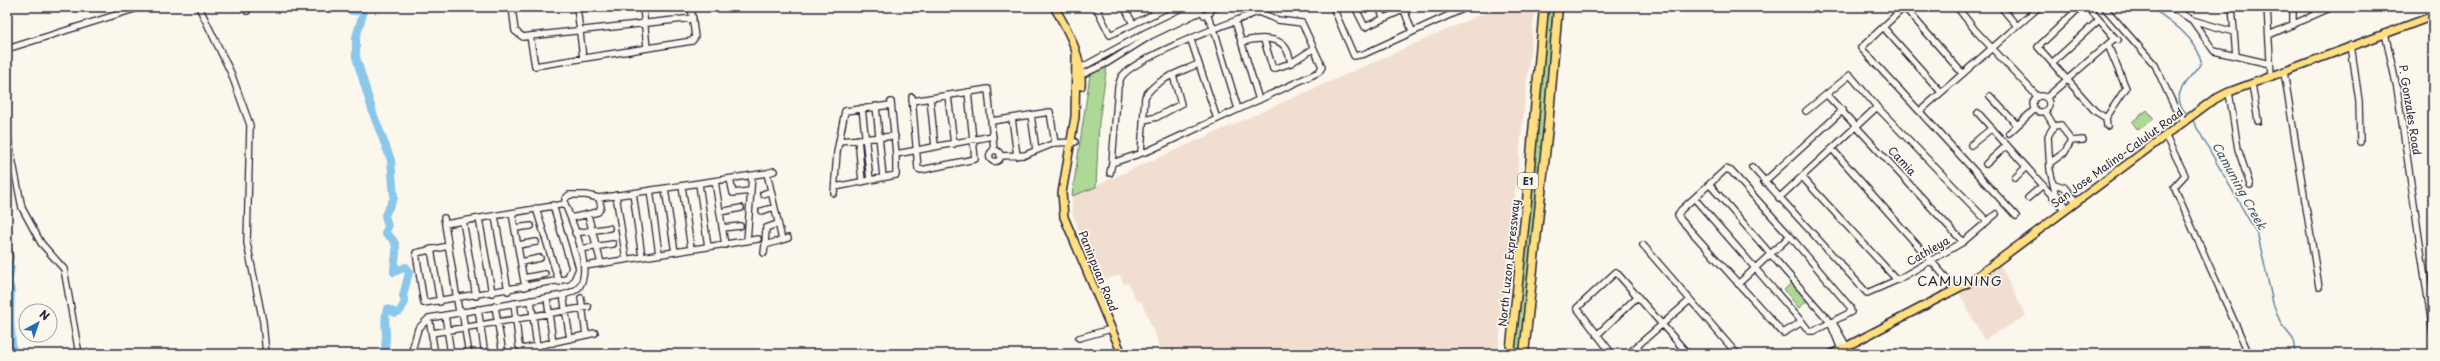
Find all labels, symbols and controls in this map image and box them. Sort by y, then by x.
street label: P. Gonzales Road [2395,64,2426,156]
street label: San Jose Malino-Calulut Road [2047,104,2187,212]
water label: Camuning Creek [2208,138,2272,233]
street label: Camia [1884,142,1921,179]
road number: E1 [1518,173,1538,189]
street label: North Luzon Expressway [1493,198,1524,328]
street label: Paninpuan Road [1074,228,1122,314]
street label: Cathleya [1903,231,1952,270]
district label: CAMUNING [1917,271,2003,290]
north arrow [18,303,58,343]
text: N [36,306,54,324]

